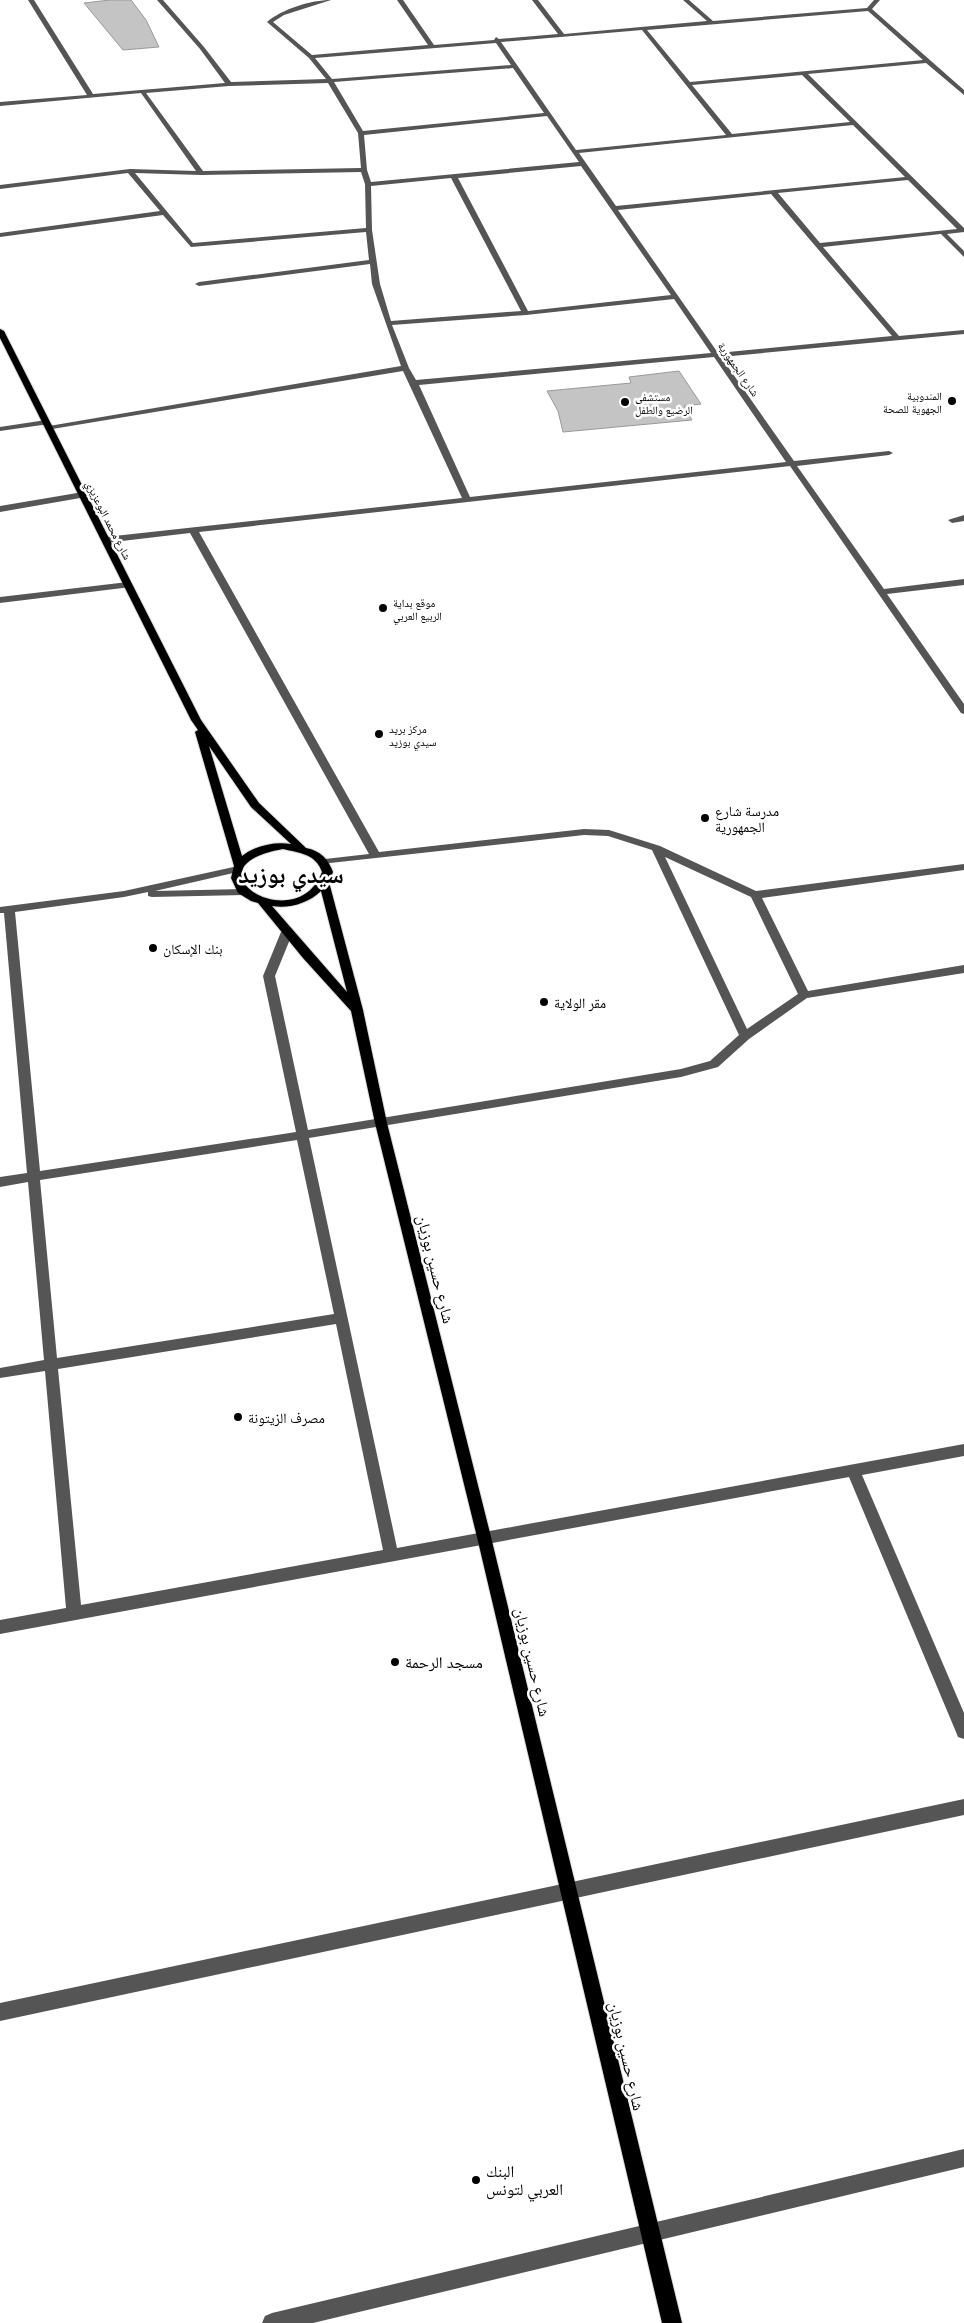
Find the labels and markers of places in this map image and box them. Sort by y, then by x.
place label: المندوبية الجهوية للصحة [883,389,942,415]
place label: مستشفى الرضيع والطفل [635,390,693,417]
marker: المندوبية الجهوية للصحة [946,395,958,407]
marker: مستشفى الرضيع والطفل [619,396,631,408]
place label: موقع بداية الربيع العربي [393,596,442,624]
marker: موقع بداية الربيع العربي [377,602,389,614]
place label: مركز بريد سيدي بوزيد [389,722,436,750]
marker: مركز بريد سيدي بوزيد [373,728,385,740]
place label: مدرسة شارع الجمهورية [715,802,779,836]
marker: مدرسة شارع الجمهورية [699,812,711,824]
place label: بنك الإسكان [163,940,223,958]
marker: بنك الإسكان [147,942,159,954]
place label: مقر الولاية [554,994,606,1012]
marker: مقر الولاية [538,996,550,1008]
place label: مصرف الزيتونة [248,1409,325,1427]
marker: مصرف الزيتونة [232,1411,244,1423]
place label: مسجد الرحمة [405,1652,483,1672]
marker: مسجد الرحمة [389,1656,401,1668]
place label: البنك العربي لتونس [486,2161,563,2202]
marker: البنك العربي لتونس [470,2174,482,2186]

